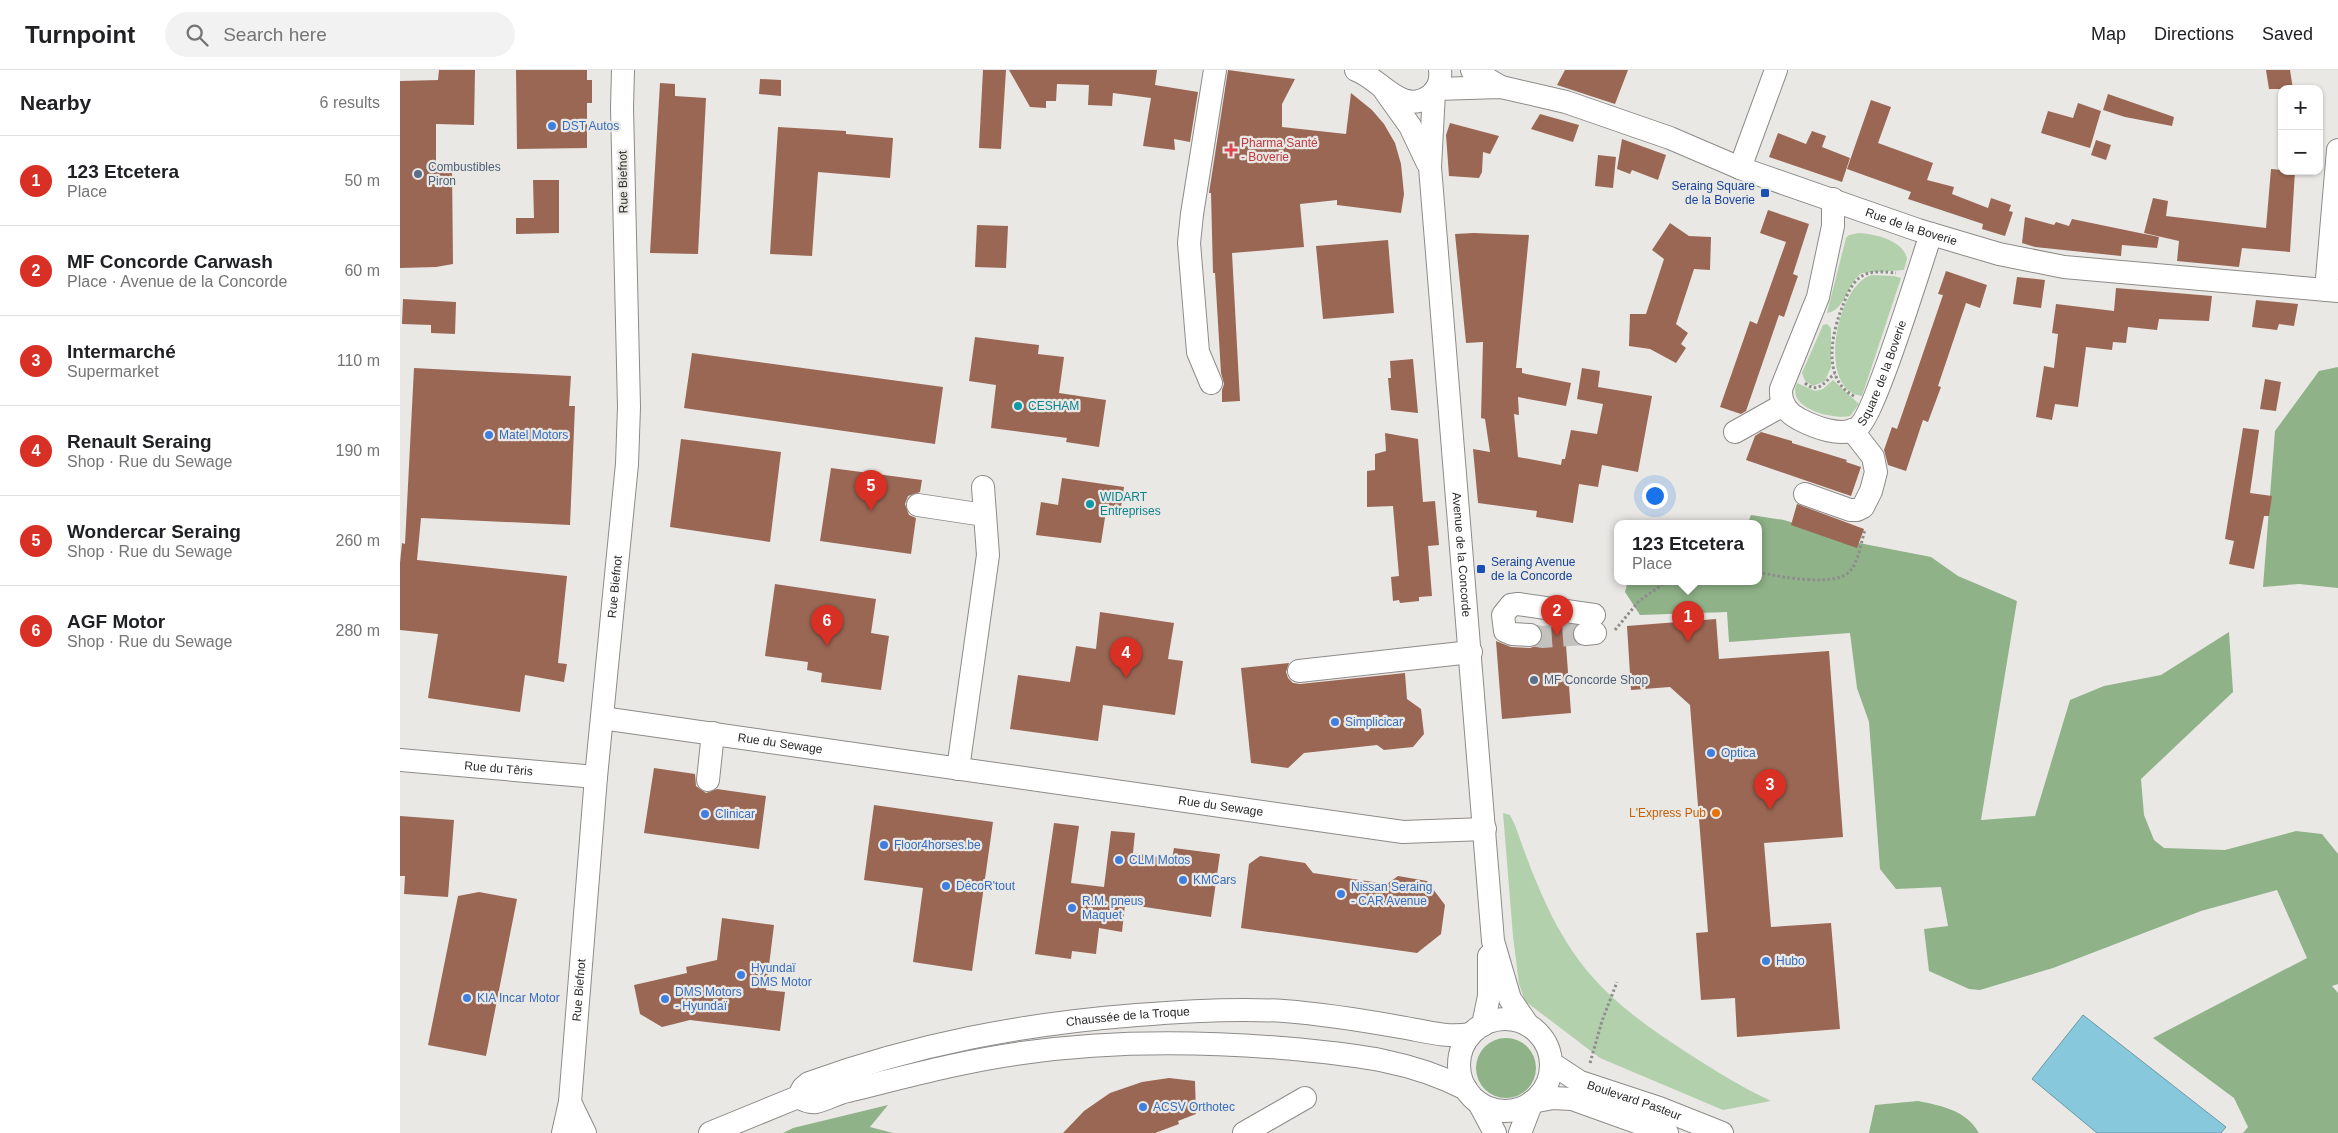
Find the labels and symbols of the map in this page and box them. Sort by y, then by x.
place label: DST Autos [562,119,619,133]
marker: DST Autos [546,120,558,132]
place label: Pharma Santé - Boverie [1241,136,1318,164]
marker: Pharma Santé - Boverie [1225,144,1237,156]
street label: Rue Biefnot [615,150,631,213]
place label: Combustibles Piron [428,160,501,188]
marker: Combustibles Piron [412,168,424,180]
place label: Seraing Square de la Boverie [1672,179,1755,207]
marker: Seraing Square de la Boverie [1759,187,1771,199]
street label: Rue de la Boverie [1864,205,1959,248]
street label: Square de la Boverie [1854,318,1909,429]
place label: CESHAM [1028,399,1079,413]
marker: CESHAM [1012,400,1024,412]
place label: Matel Motors [499,428,568,442]
marker: Matel Motors [483,429,495,441]
pin: 5 [855,470,887,511]
your location [1642,483,1668,509]
place label: WIDART Entreprises [1100,490,1161,518]
street label: Avenue de la Concorde [1449,492,1474,618]
marker: WIDART Entreprises [1084,498,1096,510]
street label: Rue Biefnot [605,554,625,619]
place label: Seraing Avenue de la Concorde [1491,555,1576,583]
marker: Seraing Avenue de la Concorde [1475,563,1487,575]
pin: 2 [1541,595,1573,636]
pin: 1 [1672,601,1704,642]
pin: 6 [811,605,843,646]
pin: 4 [1110,637,1142,678]
place label: MF Concorde Shop [1544,673,1648,687]
marker: MF Concorde Shop [1528,674,1540,686]
place label: Simplicicar [1345,715,1403,729]
marker: Simplicicar [1329,716,1341,728]
street label: Rue du Sewage [737,730,824,756]
place label: Optica [1721,746,1756,760]
marker: Optica [1705,747,1717,759]
street label: Rue du Têris [464,759,533,778]
pin: 3 [1754,769,1786,810]
street label: Rue du Sewage [1177,793,1264,819]
place label: L'Express Pub [1629,806,1706,820]
place label: Clinicar [715,807,755,821]
marker: L'Express Pub [1710,807,1722,819]
marker: Clinicar [699,808,711,820]
place label: Floor4horses.be [894,838,981,852]
marker: Floor4horses.be [878,839,890,851]
place label: CLM Motos [1129,853,1190,867]
marker: CLM Motos [1113,854,1125,866]
place label: KMCars [1193,873,1236,887]
marker: KMCars [1177,874,1189,886]
place label: DécoR'tout [956,879,1016,893]
marker: DécoR'tout [940,880,952,892]
place label: Nissan Seraing - CAR Avenue [1351,880,1432,908]
marker: Nissan Seraing - CAR Avenue [1335,888,1347,900]
place label: R.M. pneus Maquet [1082,894,1143,922]
marker: R.M. pneus Maquet [1066,902,1078,914]
place label: Hubo [1776,954,1805,968]
marker: Hubo [1760,955,1772,967]
street label: Rue Biefnot [569,958,588,1022]
place label: Hyundaï DMS Motor [751,961,812,989]
marker: Hyundaï DMS Motor [735,969,747,981]
place label: DMS Motors - Hyundaï [675,985,742,1013]
place label: KIA Incar Motor [477,991,560,1005]
marker: KIA Incar Motor [461,992,473,1004]
marker: DMS Motors - Hyundaï [659,993,671,1005]
street label: Chaussée de la Troque [1065,1004,1190,1029]
street label: Boulevard Pasteur [1585,1078,1684,1123]
place label: ACSV Orthotec [1153,1100,1235,1114]
marker: ACSV Orthotec [1137,1101,1149,1113]

